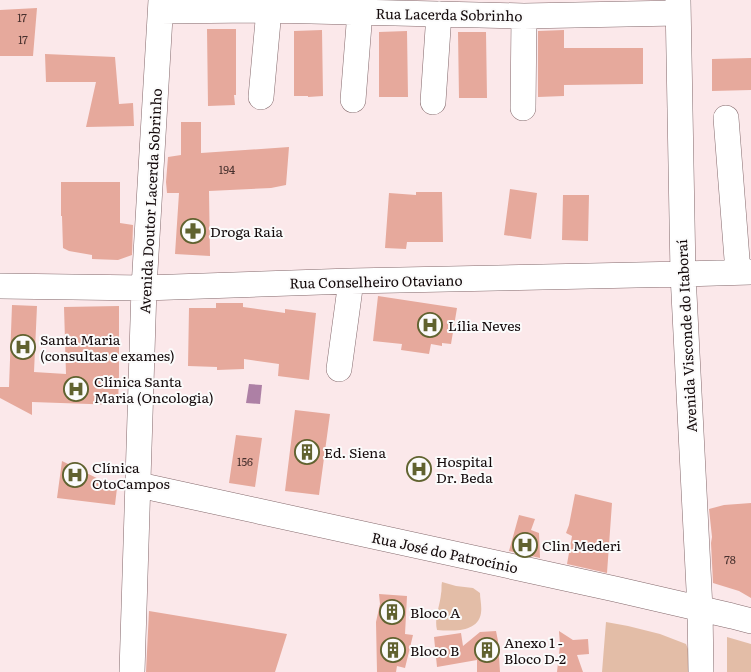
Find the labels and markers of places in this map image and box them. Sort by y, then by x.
pharmacy icon: Droga Raia [180,218,206,244]
place label: Droga Raia [210,221,284,241]
hospital icon: Lília Neves [417,312,443,338]
place label: Lília Neves [448,315,521,335]
place label: Santa Maria (consultas e exames) [40,329,175,365]
hospital icon: Santa Maria (consultas e exames) [10,334,36,360]
place label: Clínica Santa Maria (Oncologia) [94,371,214,407]
hospital icon: Clínica Santa Maria (Oncologia) [63,376,89,402]
building icon: Ed. Siena [294,439,320,465]
place label: Ed. Siena [324,442,386,462]
place label: Hospital Dr. Beda [436,451,493,487]
hospital icon: Hospital Dr. Beda [406,456,432,482]
place label: Clínica OtoCampos [92,457,170,493]
hospital icon: Clínica OtoCampos [62,462,88,488]
hospital icon: Clin Mederi [512,532,538,558]
place label: Clin Mederi [542,535,621,555]
building icon: Bloco A [379,599,405,625]
place label: Bloco A [410,602,461,622]
place label: Anexo 1 - Bloco D-2 [504,632,566,668]
building icon: Bloco B [380,637,406,663]
building icon: Anexo 1 - Bloco D-2 [474,637,500,663]
place label: Bloco B [410,640,459,660]

